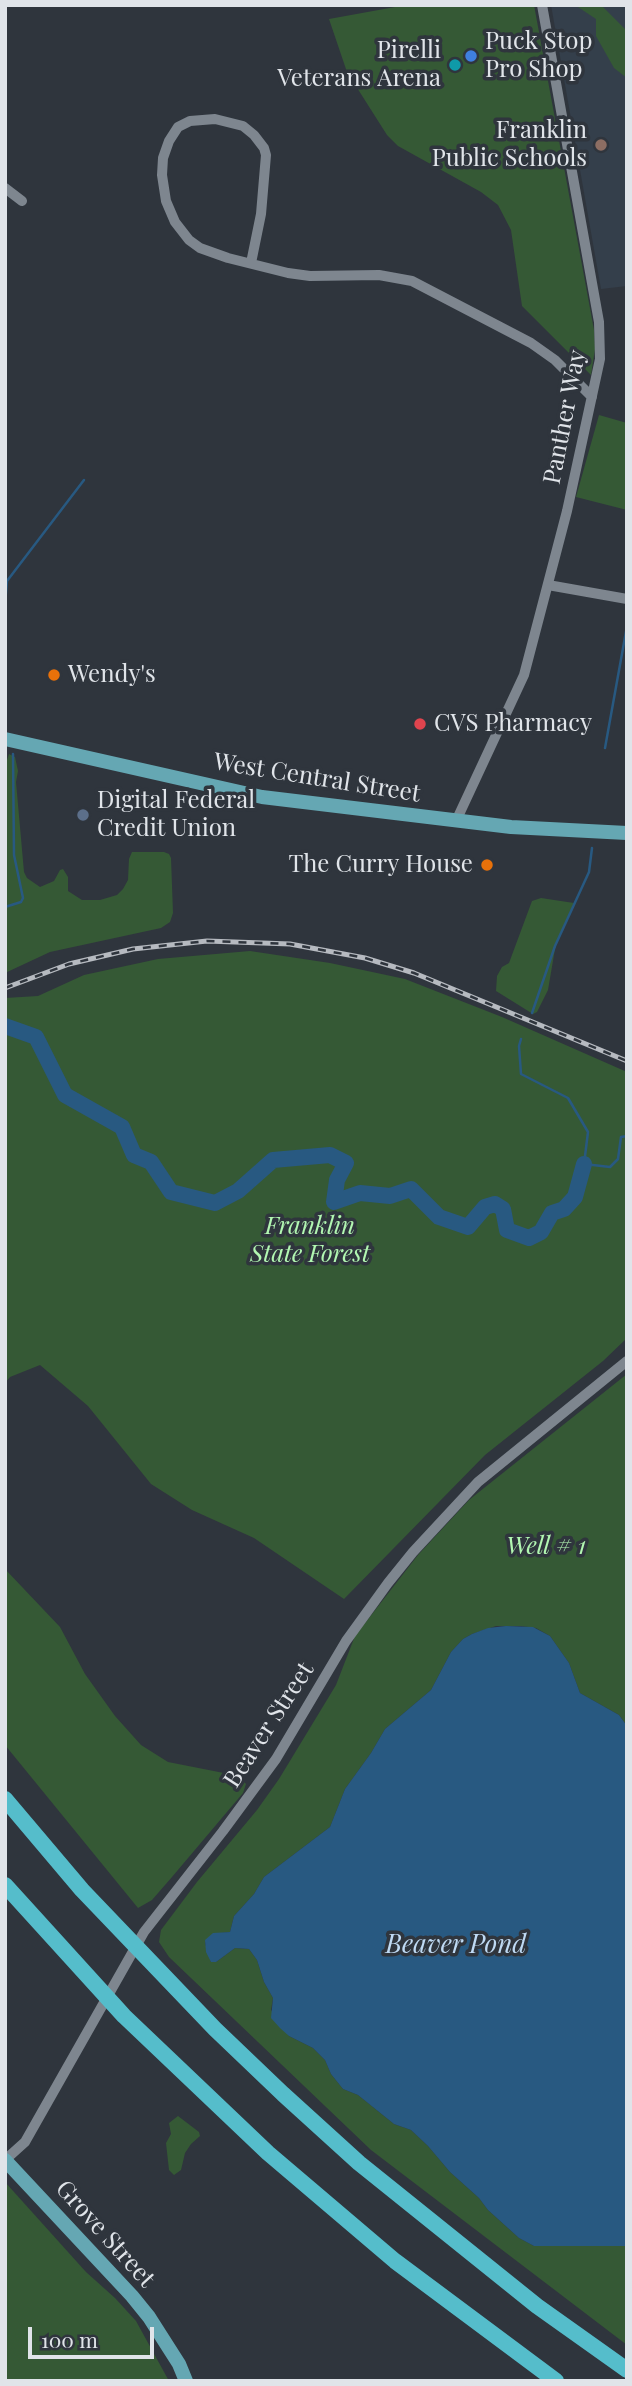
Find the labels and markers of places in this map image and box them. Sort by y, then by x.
place label: Puck Stop Pro Shop [485,28,592,84]
place label: Pirelli Veterans Arena [277,37,441,93]
marker: Puck Stop Pro Shop [463,48,479,64]
marker: Pirelli Veterans Arena [447,57,463,73]
place label: Franklin Public Schools [432,117,587,173]
marker: Franklin Public Schools [593,137,609,153]
place label: Wendy's [68,661,156,689]
marker: Wendy's [46,667,62,683]
place label: CVS Pharmacy [434,710,592,738]
marker: CVS Pharmacy [412,716,428,732]
place label: Digital Federal Credit Union [97,787,255,843]
marker: Digital Federal Credit Union [75,807,91,823]
place label: The Curry House [288,851,473,879]
marker: The Curry House [479,857,495,873]

